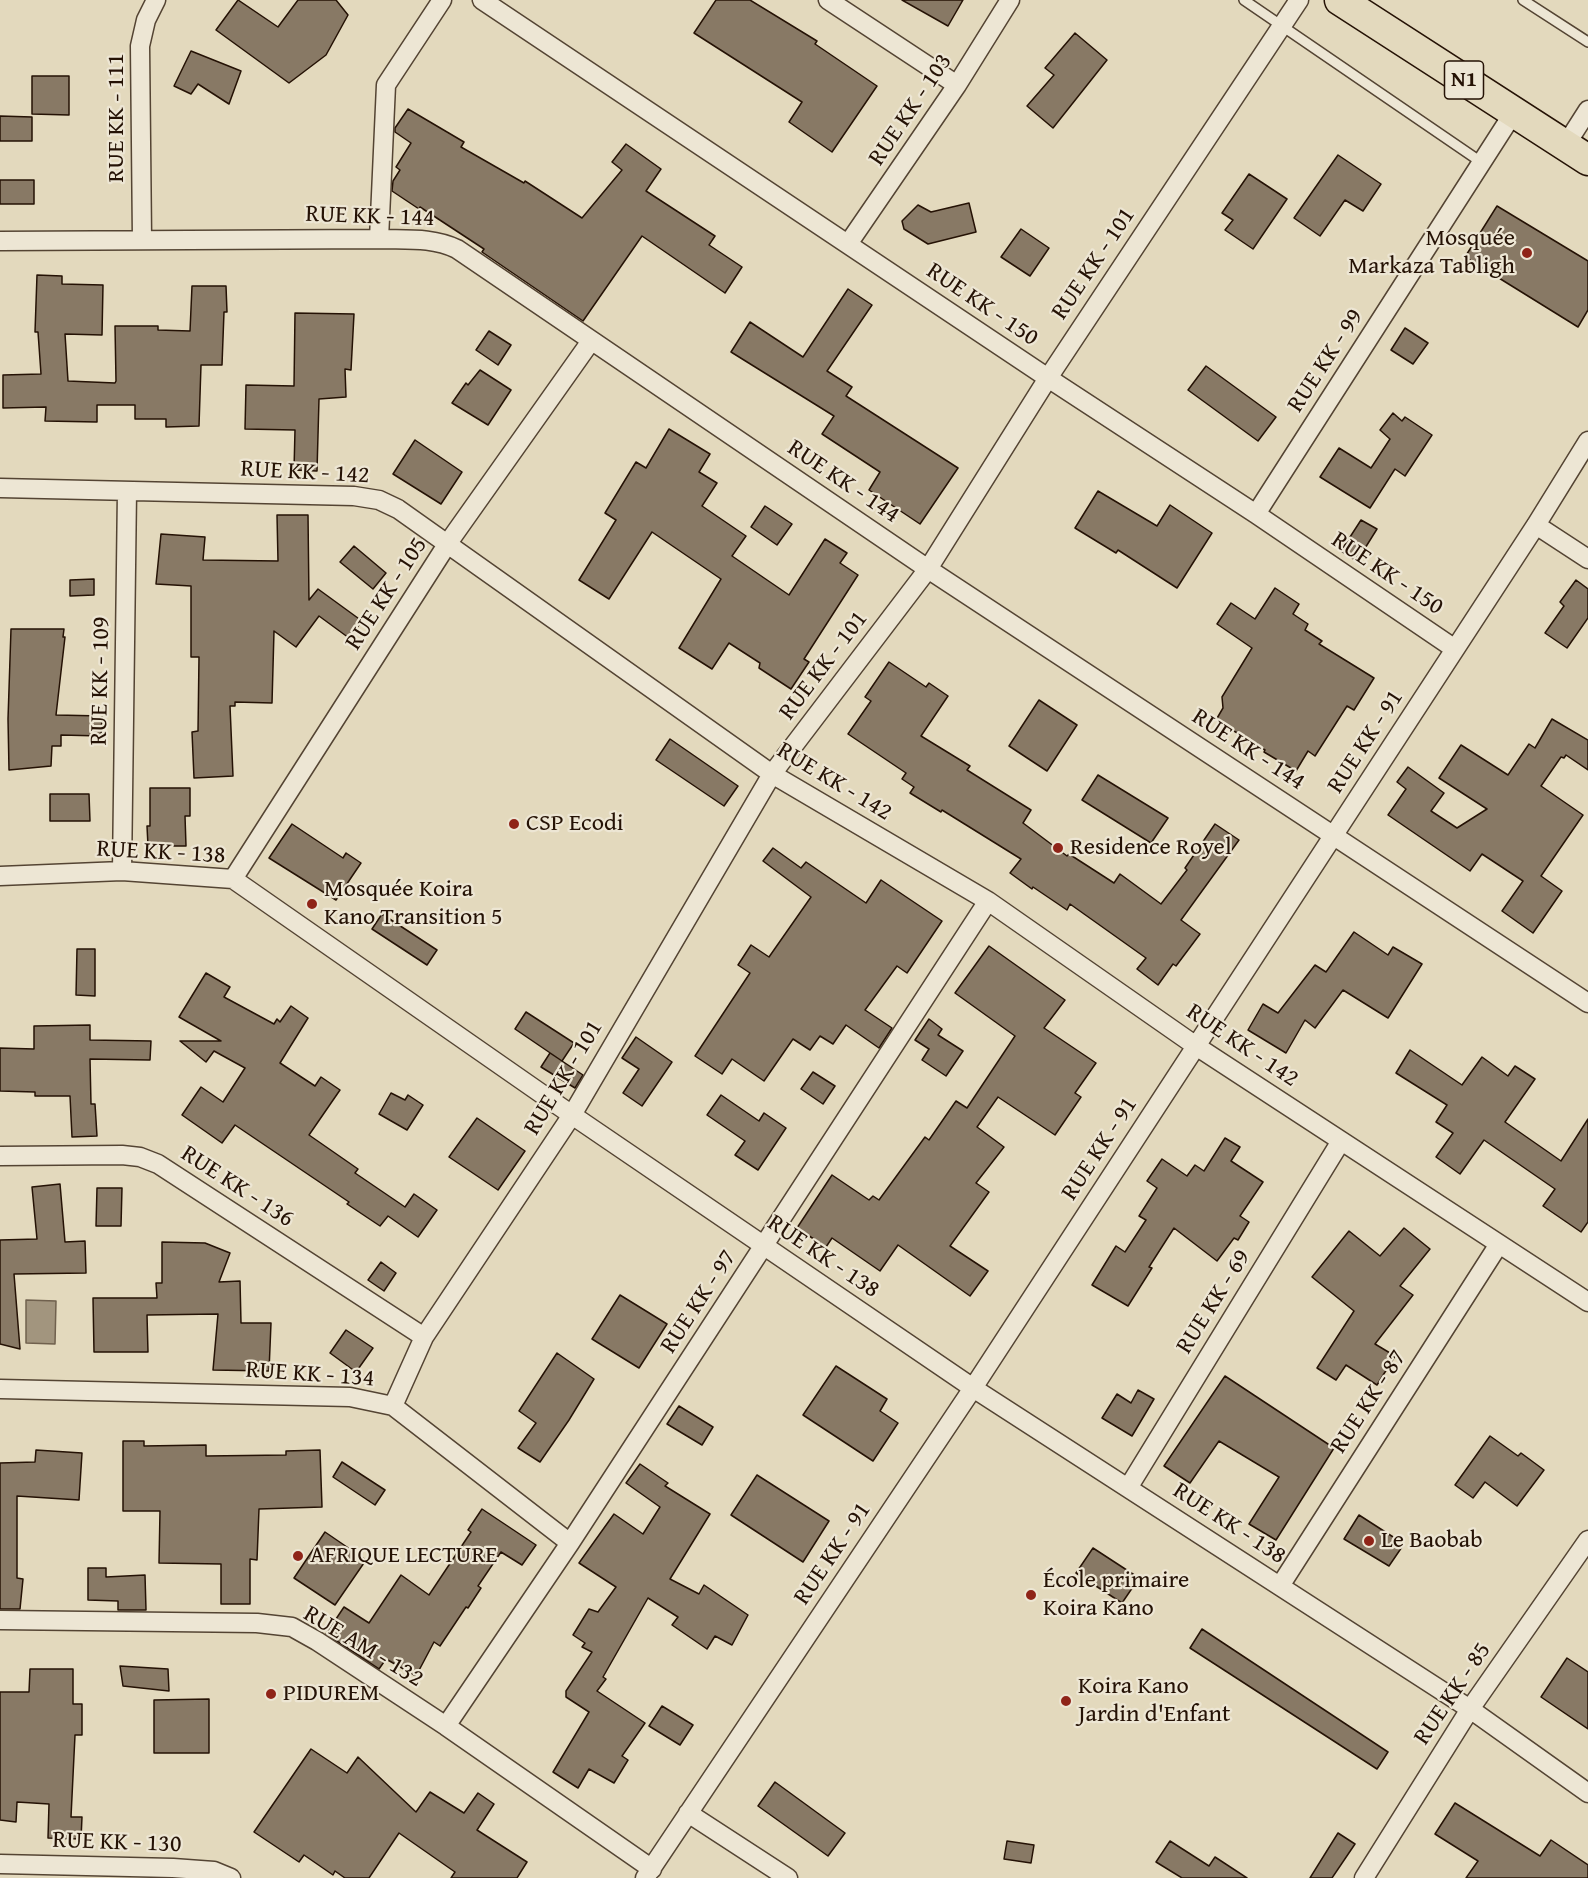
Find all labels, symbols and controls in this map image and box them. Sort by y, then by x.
street label: RUE KK - 103 [863,49,959,171]
street label: RUE KK - 111 [103,54,131,182]
road number: N1 [1444,61,1484,99]
street label: RUE KK - 144 [305,200,435,234]
street label: RUE KK - 101 [1046,203,1142,325]
place label: Mosquée Markaza Tabligh [1348,225,1515,281]
marker: Mosquée Markaza Tabligh [1520,246,1534,260]
street label: RUE KK - 150 [921,257,1043,353]
street label: RUE KK - 99 [1282,304,1370,418]
street label: RUE KK - 144 [782,434,904,530]
street label: RUE KK - 142 [240,455,370,491]
street label: RUE KK - 150 [1326,526,1448,622]
street label: RUE KK - 105 [340,532,434,656]
street label: RUE KK - 101 [774,606,874,726]
street label: RUE KK - 109 [85,616,117,746]
street label: RUE KK - 91 [1322,685,1410,799]
street label: RUE KK - 144 [1186,703,1310,797]
street label: RUE KK - 142 [771,736,897,828]
place label: CSP Ecodi [526,810,624,838]
marker: CSP Ecodi [507,817,521,831]
place label: Residence Royel [1070,834,1232,862]
street label: RUE KK - 138 [96,835,226,871]
marker: Residence Royel [1051,841,1065,855]
place label: Mosquée Koira Kano Transition 5 [324,876,503,932]
marker: Mosquée Koira Kano Transition 5 [305,897,319,911]
street label: RUE KK - 142 [1181,998,1303,1094]
street label: RUE KK - 101 [518,1015,610,1141]
street label: RUE KK - 91 [1056,1092,1144,1206]
street label: RUE KK - 136 [175,1140,299,1234]
street label: RUE KK - 138 [762,1209,884,1305]
street label: RUE KK - 97 [655,1245,743,1359]
street label: RUE KK - 69 [1171,1245,1257,1359]
street label: RUE KK - 87 [1325,1345,1413,1459]
street label: RUE KK - 134 [245,1356,375,1394]
street label: RUE KK - 138 [1167,1477,1291,1571]
street label: RUE KK - 91 [788,1497,878,1611]
place label: Le Baobab [1381,1527,1483,1555]
marker: Le Baobab [1362,1534,1376,1548]
place label: AFRIQUE LECTURE [310,1542,497,1570]
marker: AFRIQUE LECTURE [291,1549,305,1563]
place label: École primaire Koira Kano [1043,1567,1189,1623]
marker: École primaire Koira Kano [1024,1588,1038,1602]
street label: RUE AM - 132 [298,1600,428,1694]
street label: RUE KK - 85 [1408,1637,1498,1751]
place label: Koira Kano Jardin d'Enfant [1078,1673,1230,1729]
place label: PIDUREM [283,1680,379,1708]
marker: PIDUREM [264,1687,278,1701]
marker: Koira Kano Jardin d'Enfant [1059,1694,1073,1708]
street label: RUE KK - 130 [52,1826,182,1860]

